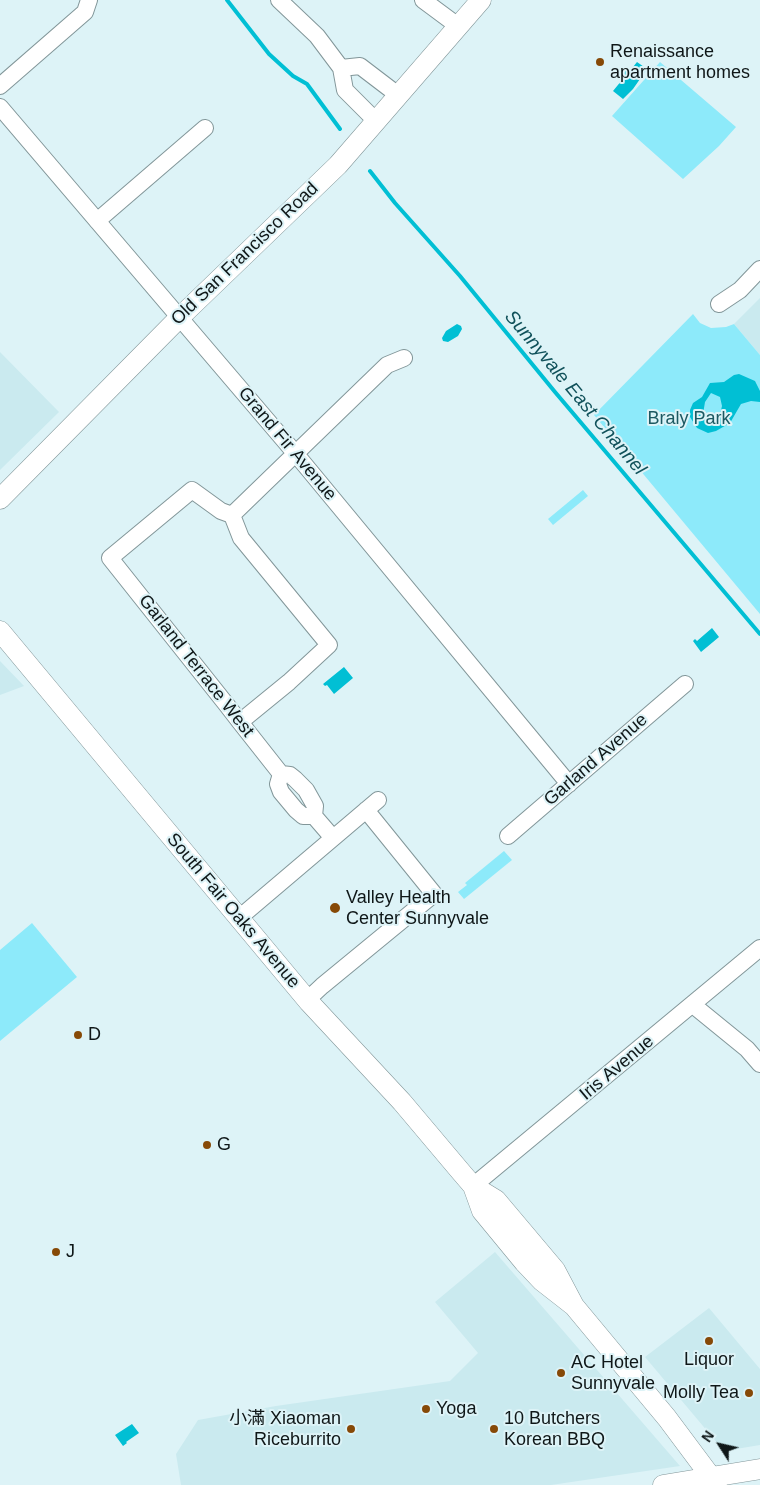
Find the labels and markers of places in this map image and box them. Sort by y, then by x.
place label: Renaissance apartment homes [610,41,750,84]
marker: Renaissance apartment homes [594,56,606,68]
place label: Valley Health Center Sunnyvale [346,887,489,930]
marker: Valley Health Center Sunnyvale [328,901,342,915]
place label: D [88,1024,101,1046]
marker: D [72,1029,84,1041]
place label: G [217,1134,231,1156]
marker: G [201,1139,213,1151]
place label: J [66,1241,75,1263]
marker: J [50,1246,62,1258]
marker: Liquor [703,1335,715,1347]
place label: Liquor [684,1349,734,1371]
place label: AC Hotel Sunnyvale [571,1352,655,1395]
marker: AC Hotel Sunnyvale [555,1367,567,1379]
place label: Molly Tea [663,1382,739,1404]
marker: Molly Tea [743,1387,755,1399]
place label: Yoga [436,1398,476,1420]
marker: Yoga [420,1403,432,1415]
place label: 小滿 Xiaoman Riceburrito [229,1408,341,1450]
place label: 10 Butchers Korean BBQ [504,1408,605,1450]
marker: 小滿 Xiaoman Riceburrito [345,1423,357,1435]
marker: 10 Butchers Korean BBQ [488,1423,500,1435]

